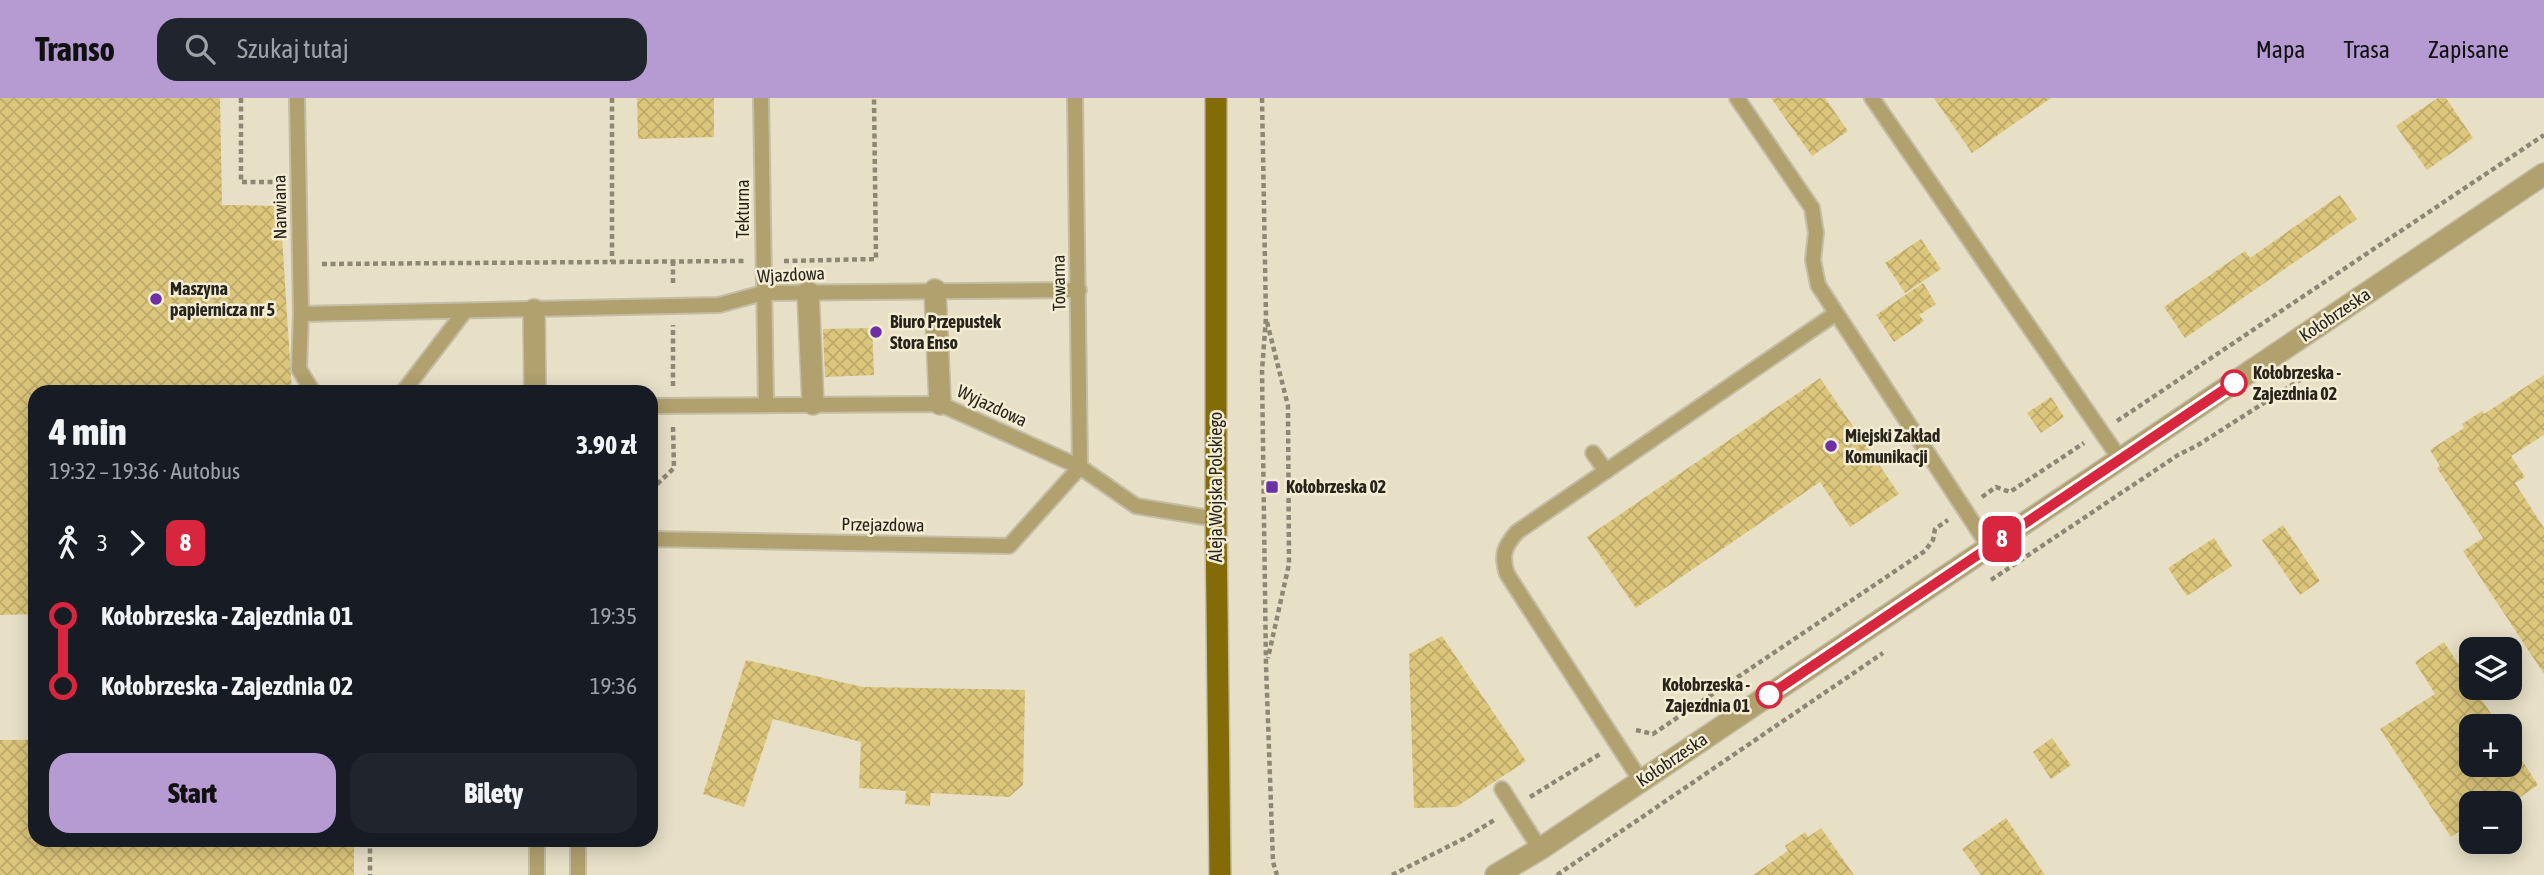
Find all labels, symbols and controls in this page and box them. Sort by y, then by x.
search box [157,18,647,81]
text: Transo [35,30,115,68]
icon: search [181,30,219,68]
text: Szukaj tutaj [237,34,349,64]
text: Mapa [2256,36,2305,63]
text: Trasa [2343,36,2390,63]
text: Zapisane [2428,36,2509,63]
street label: Narwiana [268,175,291,240]
street label: Tekturna [732,179,753,239]
street label: Towarna [1048,255,1069,311]
street label: Wjazdowa [757,262,825,287]
place label: Maszyna papiernicza nr 5 [170,278,275,320]
street label: Kołobrzeska [2295,283,2374,346]
marker: Maszyna papiernicza nr 5 [148,291,164,307]
place label: Biuro Przepustek Stora Enso [890,311,1002,353]
marker: Biuro Przepustek Stora Enso [868,324,884,340]
place label: Kołobrzeska - Zajezdnia 02 [2253,362,2341,404]
marker: Kołobrzeska - Zajezdnia 02 [2221,370,2247,396]
street label: Wyjazdowa [954,380,1031,431]
text: 4 min [49,410,127,453]
street label: Aleja Wojska Polskiego [1205,412,1226,562]
place label: Miejski Zakład Komunikacji [1845,425,1940,467]
text: 3.90 zł [576,430,637,460]
marker: Miejski Zakład Komunikacji [1823,438,1839,454]
text: 19:32 – 19:36 · Autobus [49,458,240,484]
place label: Kołobrzeska 02 [1286,476,1386,497]
marker: Kołobrzeska 02 [1264,479,1280,495]
street label: Przejazdowa [841,513,925,536]
line badge: 8 [1979,516,2025,562]
icon: walk [49,524,87,562]
icon: forward [118,524,156,562]
text: 8 [1996,525,2008,552]
text: 8 [180,529,191,556]
text: 3 [97,530,108,556]
text: Kołobrzeska - Zajezdnia 01 [101,601,353,631]
text: 19:35 [590,603,637,629]
map controls [2459,637,2522,854]
button: layers [2459,637,2522,700]
text: Kołobrzeska - Zajezdnia 02 [101,671,353,701]
text: 19:36 [590,673,637,699]
place label: Kołobrzeska - Zajezdnia 01 [1662,674,1750,716]
marker: Kołobrzeska - Zajezdnia 01 [1756,682,1782,708]
button: + [2459,714,2522,777]
street label: Kołobrzeska [1632,728,1711,791]
button: Start [49,753,336,833]
button: Bilety [350,753,637,833]
button: − [2459,791,2522,854]

